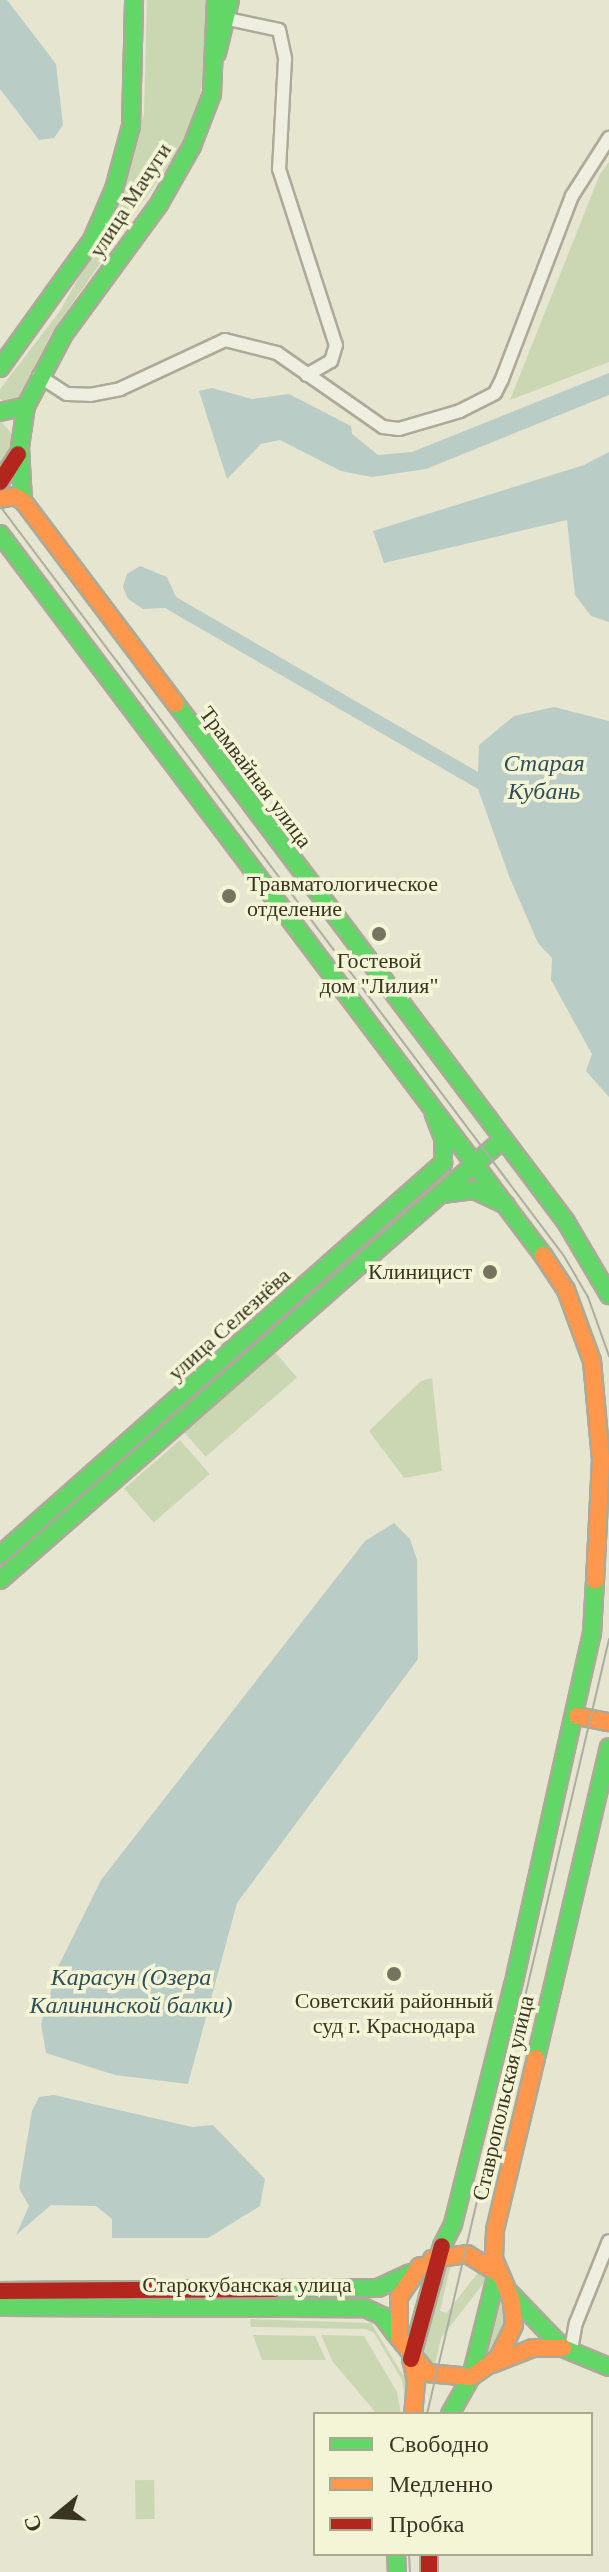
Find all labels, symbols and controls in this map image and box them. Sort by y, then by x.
street label: улица Мачуги [83,138,177,262]
street label: Трамвайная улица [194,701,318,853]
water label: Старая Кубань [503,750,585,806]
place label: Травматологическое отделение [247,870,438,922]
marker: Травматологическое отделение [218,885,240,907]
marker: Гостевой дом "Лилия" [370,925,388,943]
place label: Гостевой дом "Лилия" [320,947,438,998]
place label: Клиницист [368,1259,472,1285]
marker: Клиницист [479,1261,501,1283]
street label: улица Селезнёва [162,1262,296,1386]
water label: Карасун (Озера Калининской балки) [30,1964,232,2020]
marker: Советский районный суд г. Краснодара [385,1965,403,1983]
place label: Советский районный суд г. Краснодара [295,1987,493,2038]
street label: Ставропольская улица [467,1993,539,2203]
street label: Старокубанская улица [142,2272,352,2298]
legend [313,2412,593,2556]
text: Свободно [389,2431,489,2457]
text: Медленно [389,2471,493,2497]
north arrow [16,2476,96,2556]
text: Пробка [389,2511,465,2537]
text: С [18,2512,47,2535]

